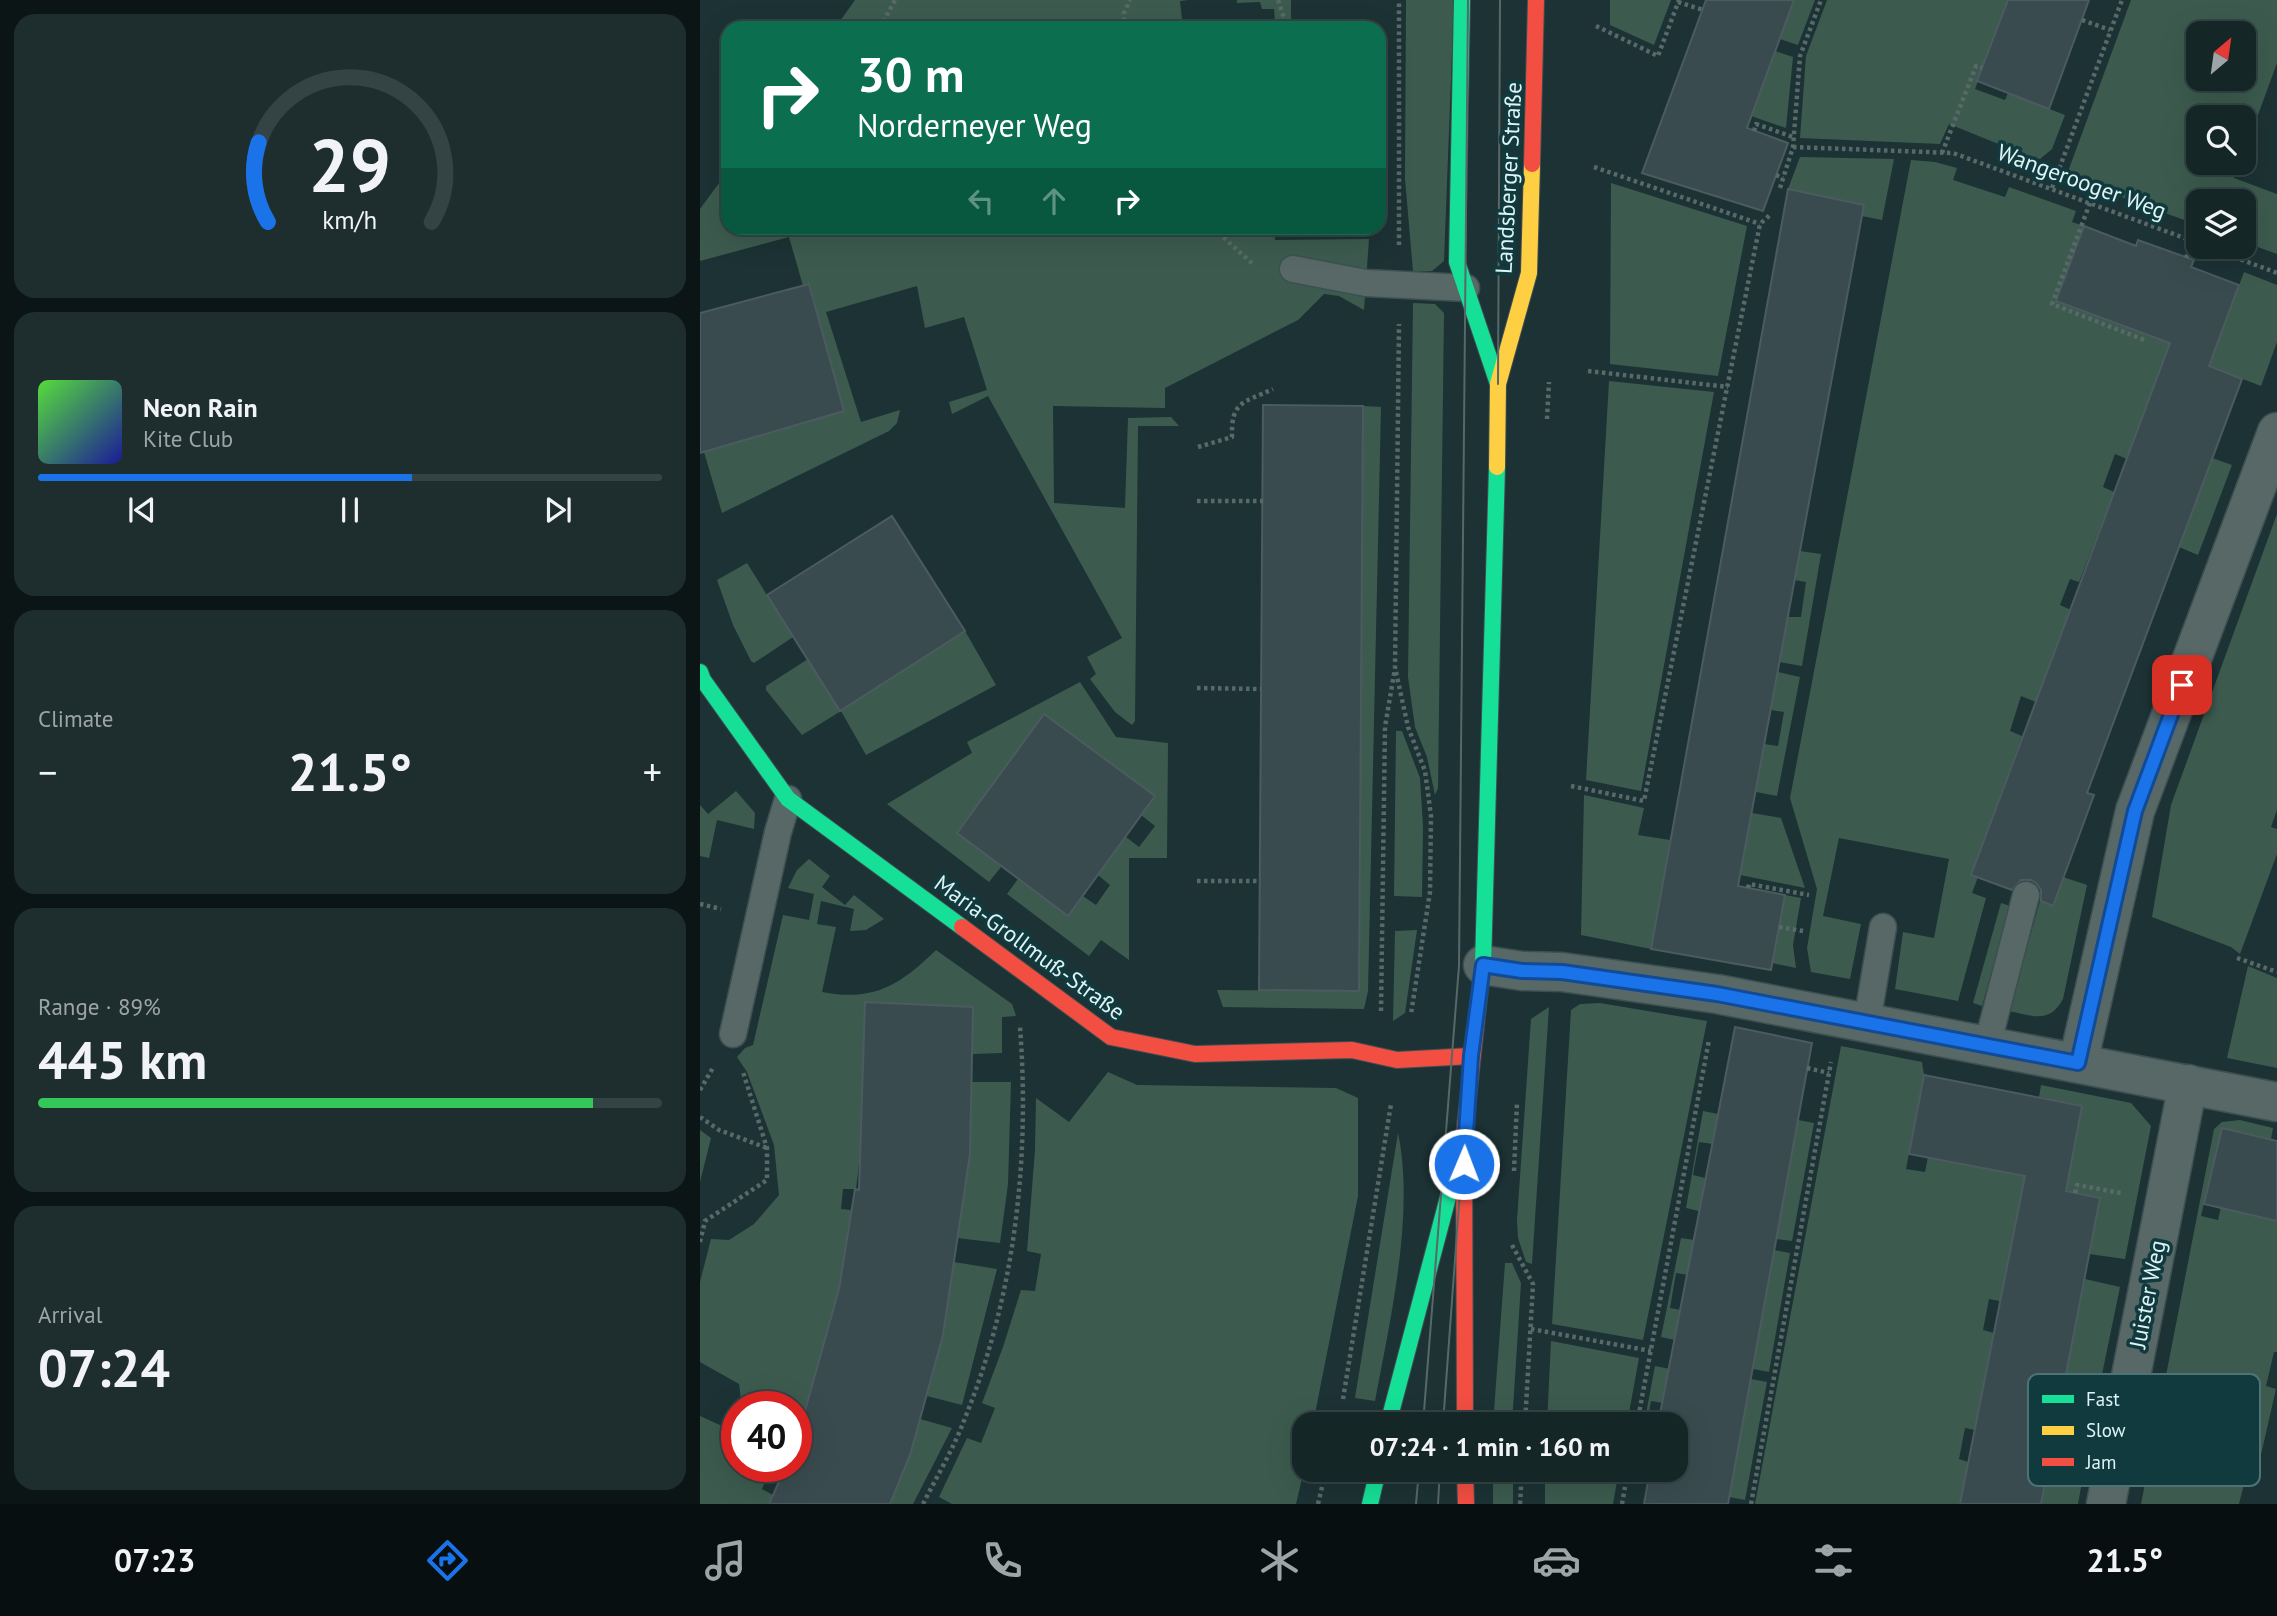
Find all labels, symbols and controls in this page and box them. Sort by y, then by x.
north arrow [2186,21,2256,91]
map controls [2186,21,2256,259]
text: 30 m [857,42,964,106]
icon: right [742,49,833,140]
street label: Landsberger Straße [1488,81,1528,275]
text: Norderneyer Weg [857,104,1092,146]
button: search [2186,105,2256,175]
text: 29 [309,118,391,212]
street label: Wangerooger Weg [1993,137,2171,225]
icon: left [962,182,1000,220]
icon: ahead [1035,182,1073,220]
icon: right [1108,182,1146,220]
button: layers [2186,189,2256,259]
text: km/h [323,204,377,236]
text: Neon Rain [143,391,258,424]
text: Kite Club [143,424,233,453]
icon: previous [123,491,161,529]
icon: pause [331,491,369,529]
icon: next [539,491,577,529]
pin [2152,655,2212,715]
icon: arrive [2163,666,2201,704]
text: Climate [38,704,113,733]
text: 21.5° [288,738,412,805]
text: − [38,747,57,796]
text: + [643,747,662,796]
street label: Maria-Grollmuß-Straße [929,868,1131,1026]
text: Range · 89% [38,992,161,1021]
text: 445 km [38,1026,207,1093]
position arrow [1427,1127,1501,1201]
street label: Juister Weg [2122,1237,2172,1352]
text: Arrival [38,1300,102,1329]
text: 07:24 [38,1334,170,1401]
legend [2028,1374,2260,1486]
text: Fast [2086,1387,2120,1411]
speed limit sign: 40 [721,1391,812,1482]
text: Slow [2086,1418,2126,1442]
text: 07:24 · 1 min · 160 m [1370,1430,1610,1463]
text: Jam [2085,1450,2116,1474]
icon: directions [423,1536,472,1585]
icon: music [701,1536,750,1585]
icon: phone [978,1536,1027,1585]
icon: climate [1255,1536,1304,1585]
icon: car [1532,1536,1581,1585]
icon: filters [1809,1536,1858,1585]
text: 07:23 [114,1539,195,1581]
text: 21.5° [2087,1539,2163,1581]

